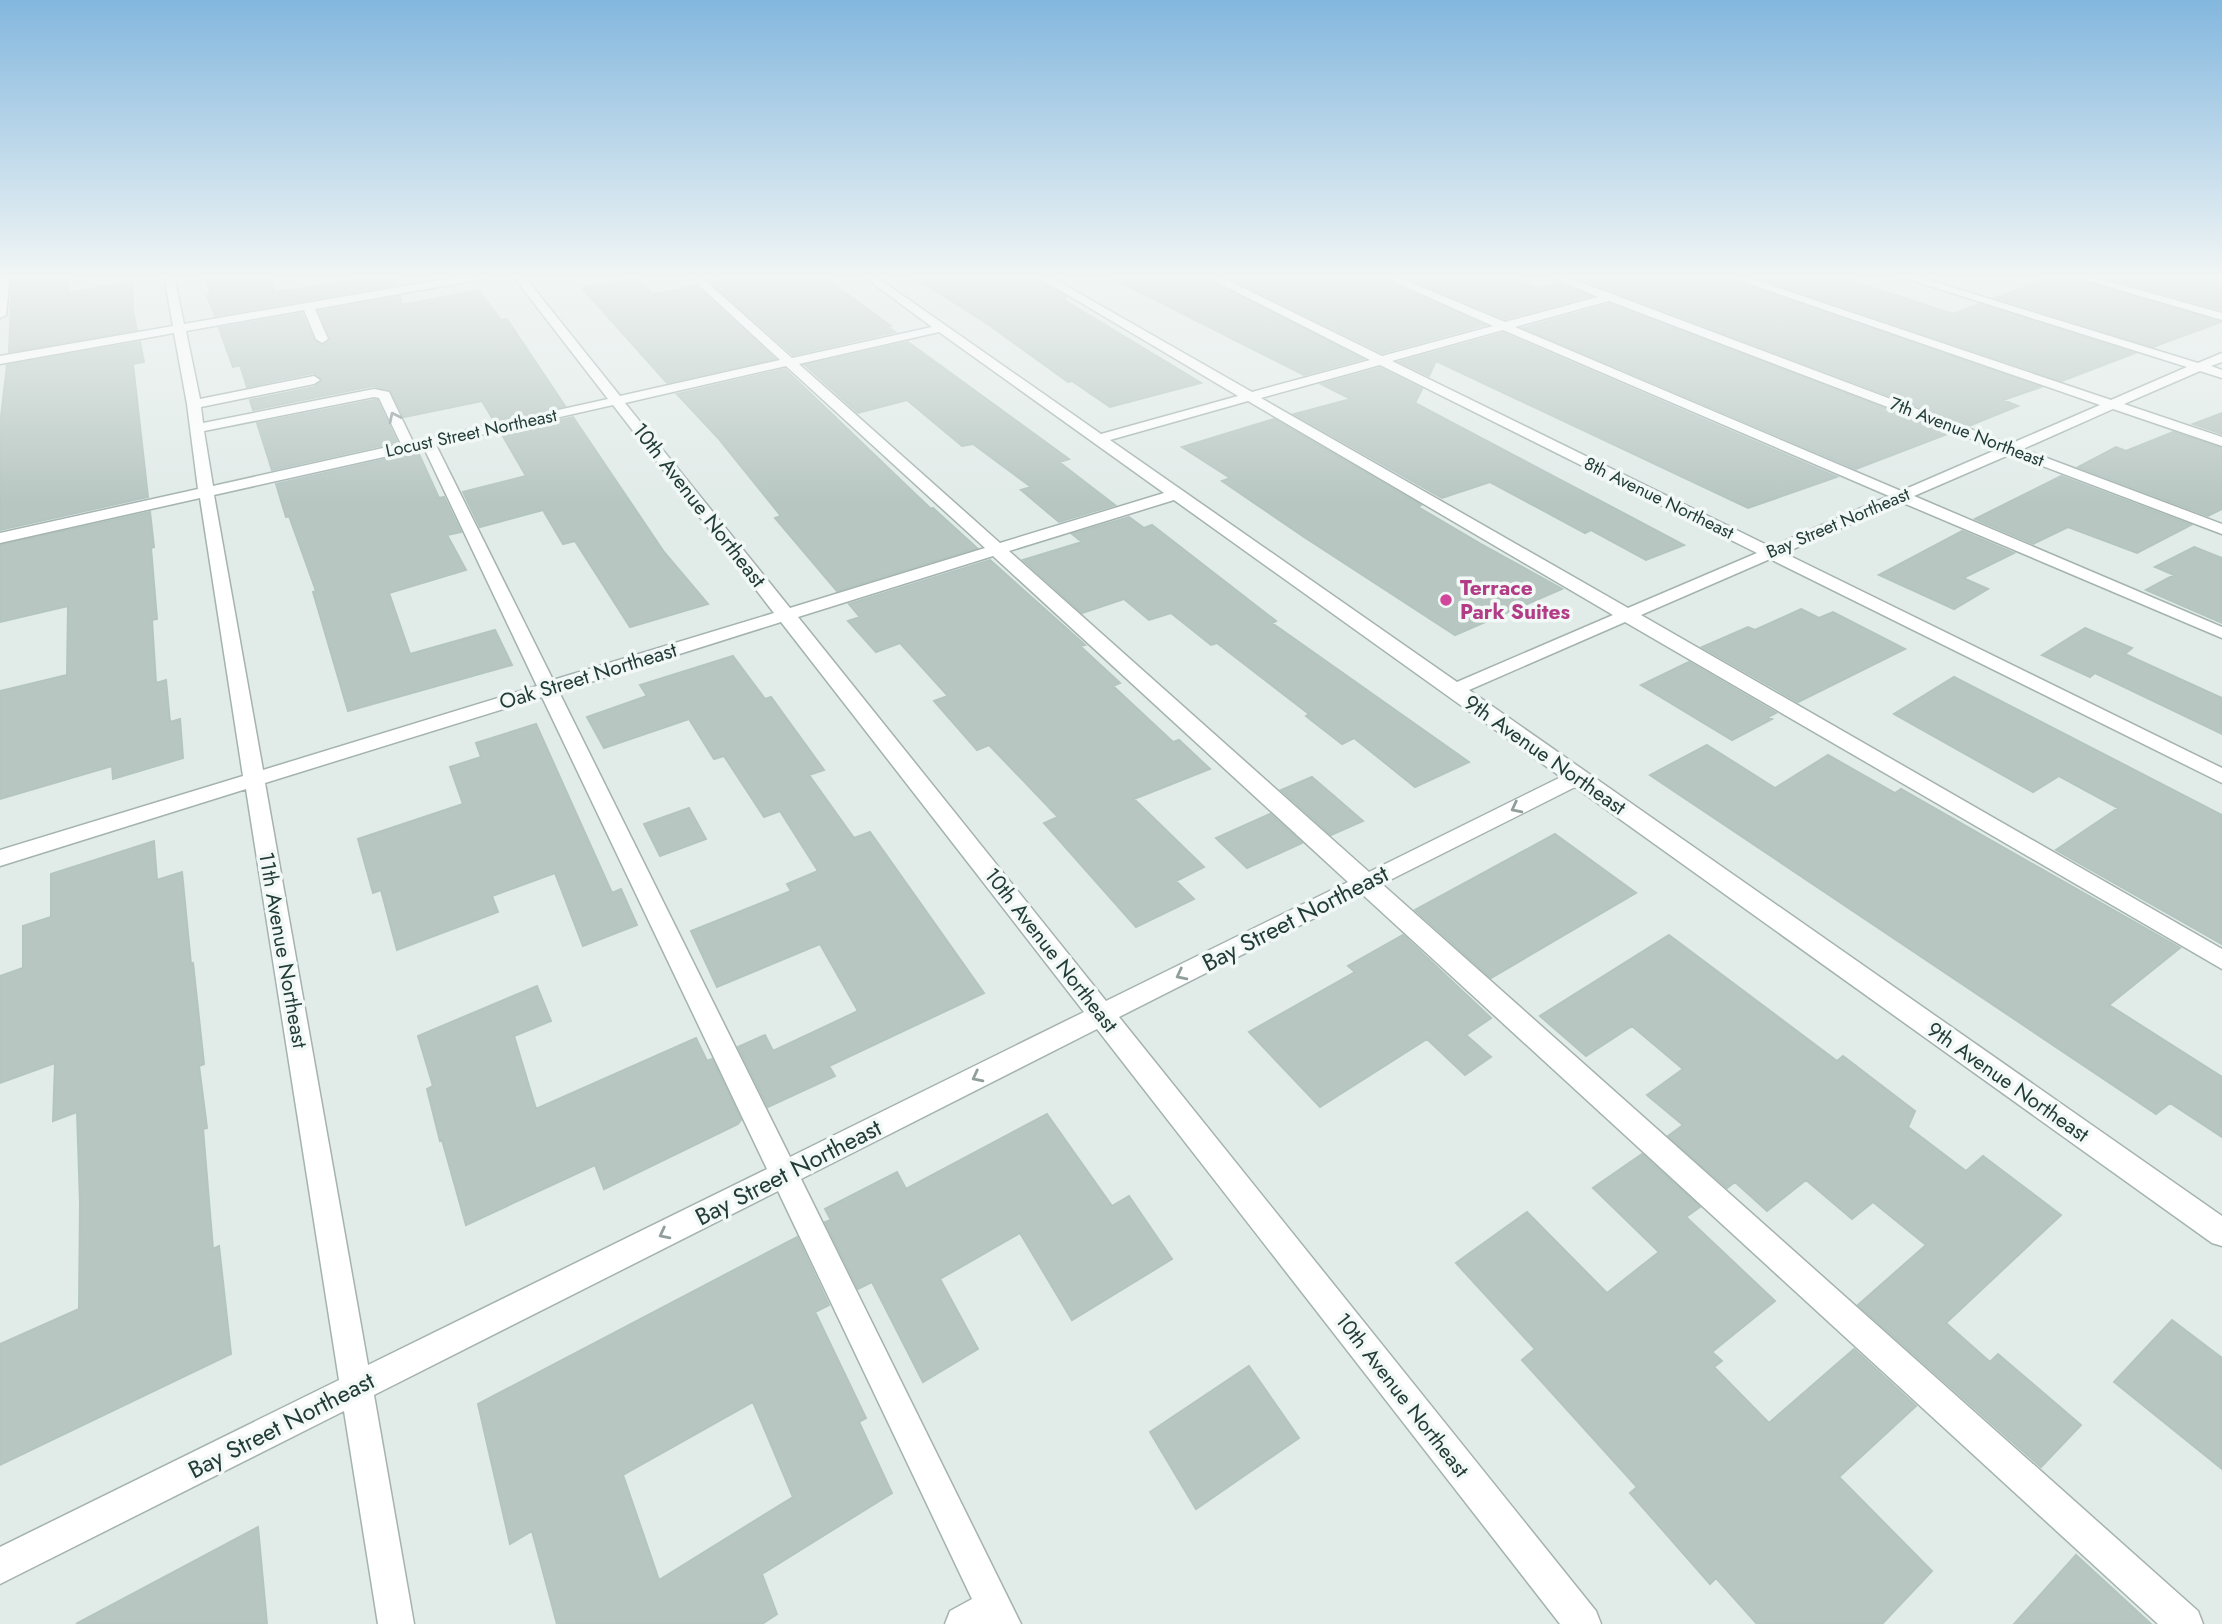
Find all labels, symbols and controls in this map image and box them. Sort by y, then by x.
street label: 7th Avenue Northeast [1886,391,2049,474]
street label: Locust Street Northeast [383,402,560,464]
one-way arrow [388,412,402,424]
street label: 10th Avenue Northeast [625,416,773,594]
street label: 8th Avenue Northeast [1580,450,1739,546]
street label: Bay Street Northeast [1762,481,1914,565]
place label: Terrace Park Suites [1460,573,1571,627]
marker: Terrace Park Suites [1438,592,1454,608]
street label: Oak Street Northeast [496,635,680,717]
street label: 9th Avenue Northeast [1458,688,1632,822]
one-way arrow [1511,799,1523,813]
street label: 11th Avenue Northeast [251,850,315,1050]
street label: Bay Street Northeast [1196,856,1394,980]
street label: 10th Avenue Northeast [977,861,1125,1039]
one-way arrow [1176,967,1188,981]
street label: 9th Avenue Northeast [1921,1015,2095,1149]
one-way arrow [972,1069,984,1083]
street label: Bay Street Northeast [689,1110,887,1234]
one-way arrow [659,1225,671,1239]
street label: 10th Avenue Northeast [1328,1306,1476,1484]
street label: Bay Street Northeast [182,1363,380,1487]

